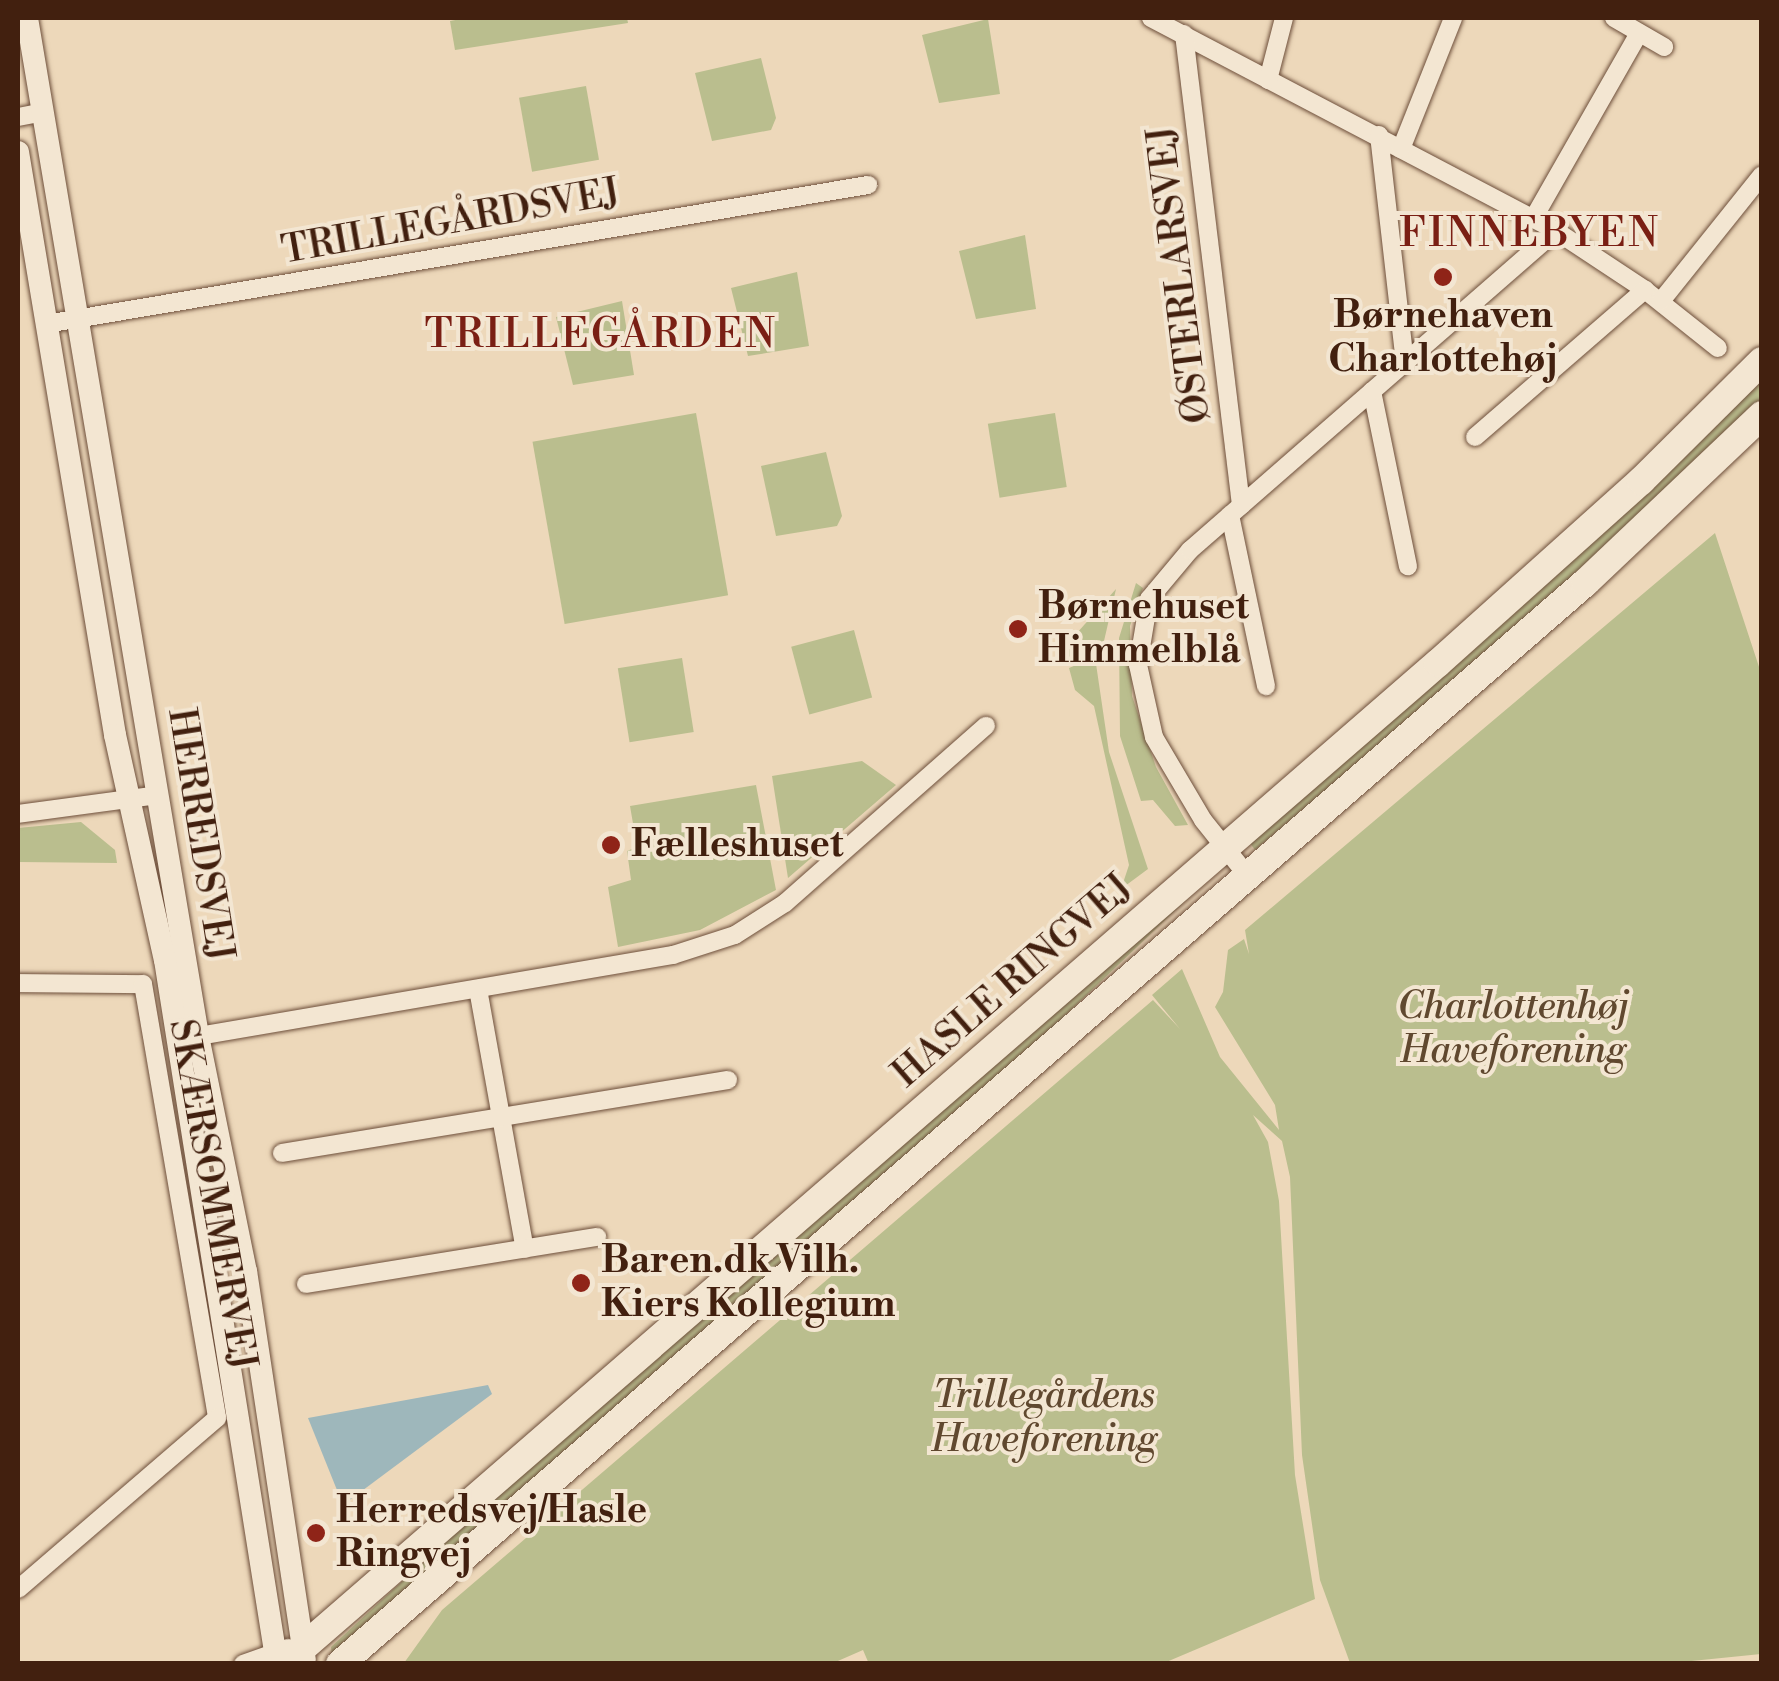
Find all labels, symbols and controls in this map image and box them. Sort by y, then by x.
street label: ØSTERLARSVEJ [1139,123,1221,425]
street label: TRILLEGÅRDSVEJ [278,170,624,274]
district label: FINNEBYEN [1400,210,1660,258]
marker: Børnehaven Charlottehøj [1432,266,1454,288]
place label: Børnehaven Charlottehøj [1328,293,1558,382]
district label: TRILLEGÅRDEN [424,311,778,359]
place label: Børnehuset Himmelblå [1038,584,1249,674]
marker: Børnehuset Himmelblå [1007,618,1029,640]
street label: HERREDSVEJ [157,705,243,965]
place label: Fælleshuset [631,822,843,868]
marker: Fælleshuset [600,834,622,856]
street label: HASLE RINGVEJ [884,865,1142,1097]
park label: Charlottenhøj Haveforening [1397,984,1629,1074]
street label: SKÆRSOMMERVEJ [159,1016,265,1374]
place label: Baren.dk Vilh. Kiers Kollegium [601,1238,896,1328]
marker: Baren.dk Vilh. Kiers Kollegium [570,1272,592,1294]
park label: Trillegårdens Haveforening [931,1373,1157,1462]
place label: Herredsvej/Hasle Ringvej [336,1488,647,1578]
marker: Herredsvej/Hasle Ringvej [305,1522,327,1544]

